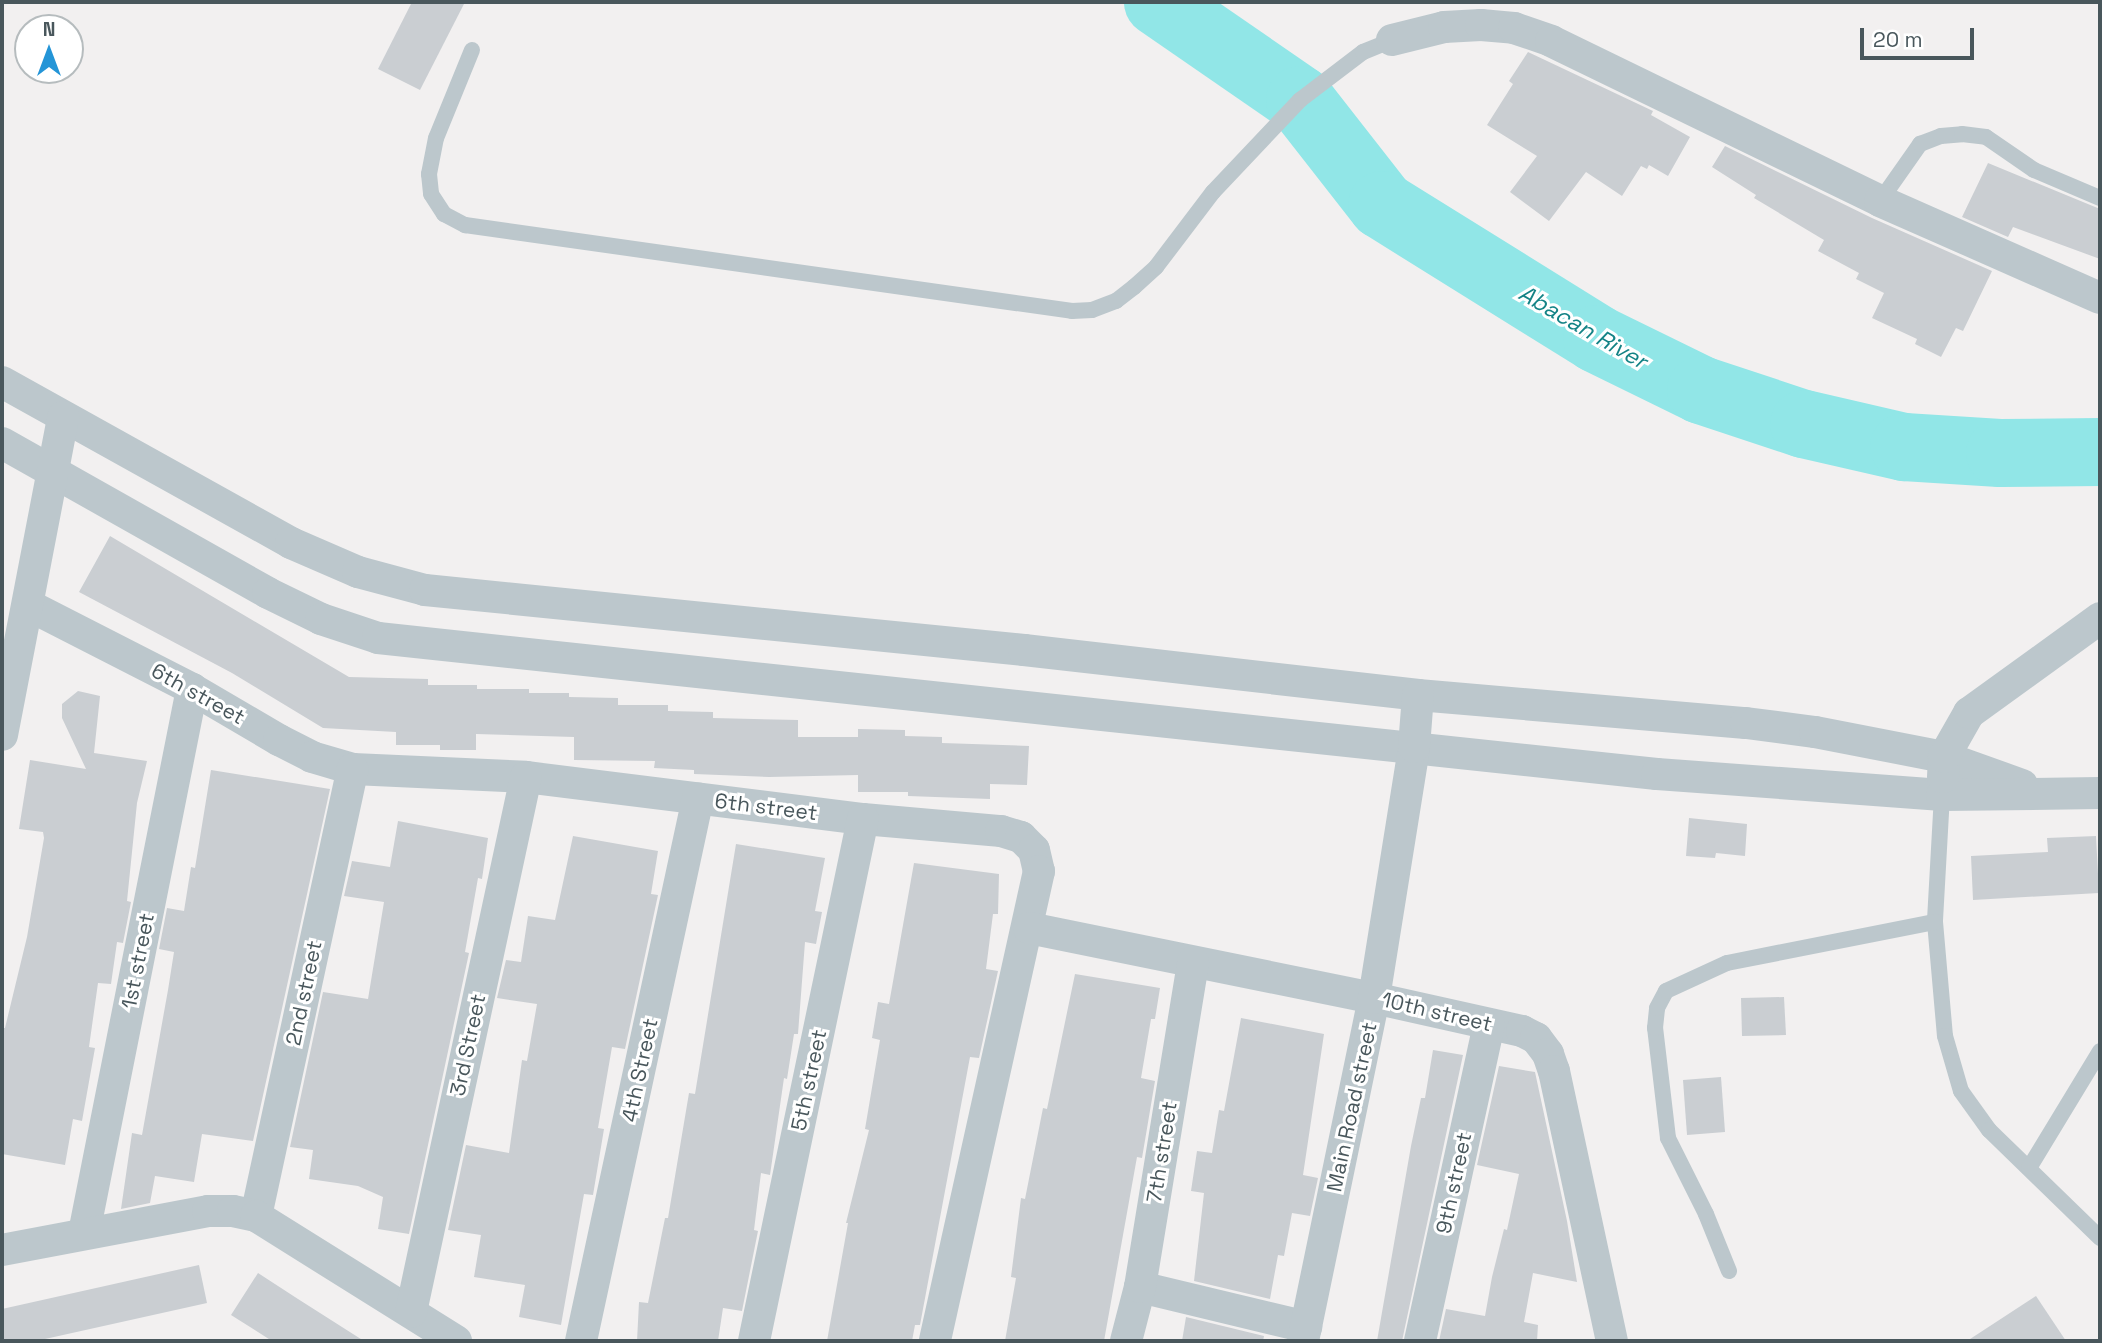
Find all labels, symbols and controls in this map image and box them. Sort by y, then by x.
north arrow [14,14,84,84]
scale bar [1864,14,1978,58]
text: N [43,17,55,42]
text: 20 m [1873,26,1923,53]
water label: Abacan River [1514,279,1652,375]
street label: 6th street [147,658,249,730]
street label: 6th street [713,788,819,826]
street label: 1st street [116,911,160,1011]
street label: 2nd street [281,938,327,1048]
street label: 10th street [1379,987,1495,1037]
street label: 3rd Street [445,992,491,1098]
street label: 4th Street [617,1016,663,1124]
street label: Main Road street [1322,1020,1382,1194]
street label: 5th street [786,1027,832,1133]
street label: 7th street [1142,1100,1182,1204]
street label: 9th street [1431,1130,1477,1236]

